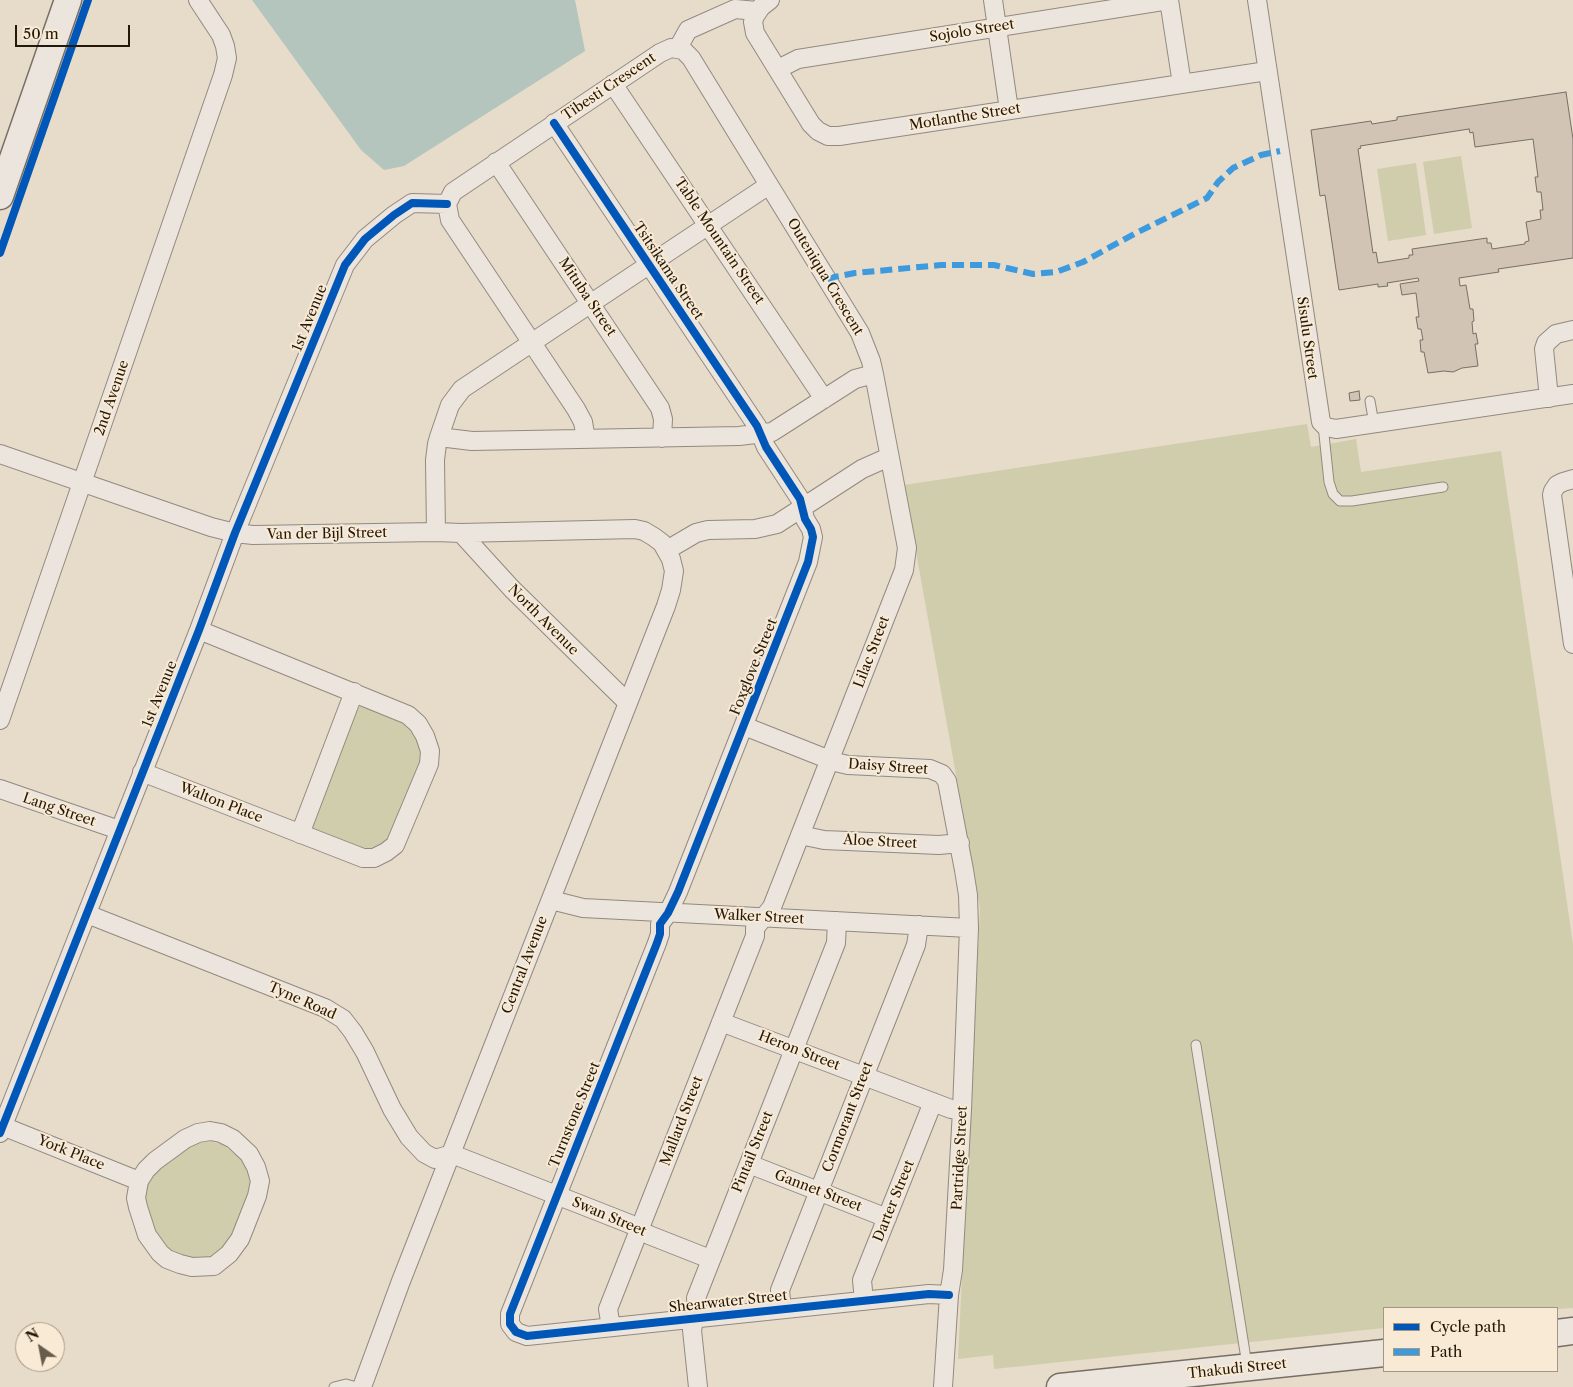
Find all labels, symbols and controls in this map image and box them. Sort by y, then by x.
scale bar [18,15,132,47]
street label: Sojolo Street [928,16,1016,46]
text: 50 m [23,24,59,43]
street label: Tibesti Crescent [559,50,659,124]
street label: Motlanthe Street [908,100,1022,134]
street label: Table Mountain Street [670,174,768,308]
street label: Outeniqua Crescent [783,215,867,339]
street label: Tsitsikama Street [629,219,707,323]
street label: Mituba Street [555,254,619,340]
street label: 1st Avenue [289,282,331,354]
street label: Sisulu Street [1293,295,1321,381]
street label: 2nd Avenue [91,358,133,438]
street label: Van der Bijl Street [267,525,387,543]
street label: North Avenue [504,581,582,659]
street label: Lilac Street [851,614,893,690]
street label: Foxglove Street [727,616,781,718]
street label: 1st Avenue [139,658,181,730]
street label: Daisy Street [847,756,929,778]
street label: Walton Place [177,779,265,827]
street label: Lang Street [20,790,98,830]
street label: Aloe Street [842,832,918,852]
street label: Walker Street [713,906,805,928]
street label: Central Avenue [499,914,551,1016]
street label: Tyne Road [265,979,339,1023]
street label: Heron Street [756,1028,842,1074]
street label: Cormorant Street [819,1059,877,1175]
street label: Turnstone Street [546,1060,604,1170]
street label: Mallard Street [657,1074,707,1168]
street label: Partridge Street [949,1105,971,1211]
street label: Pintail Street [729,1109,777,1195]
street label: York Place [35,1132,107,1174]
street label: Darter Street [870,1158,918,1244]
street label: Gannet Street [772,1167,864,1215]
street label: Swan Street [569,1194,649,1240]
street label: Shearwater Street [668,1287,788,1317]
legend [1383,1307,1558,1372]
text: Cycle path [1430,1317,1506,1336]
north arrow [15,1322,65,1372]
text: N [22,1324,42,1346]
text: Path [1430,1342,1462,1361]
street label: Thakudi Street [1187,1355,1287,1383]

